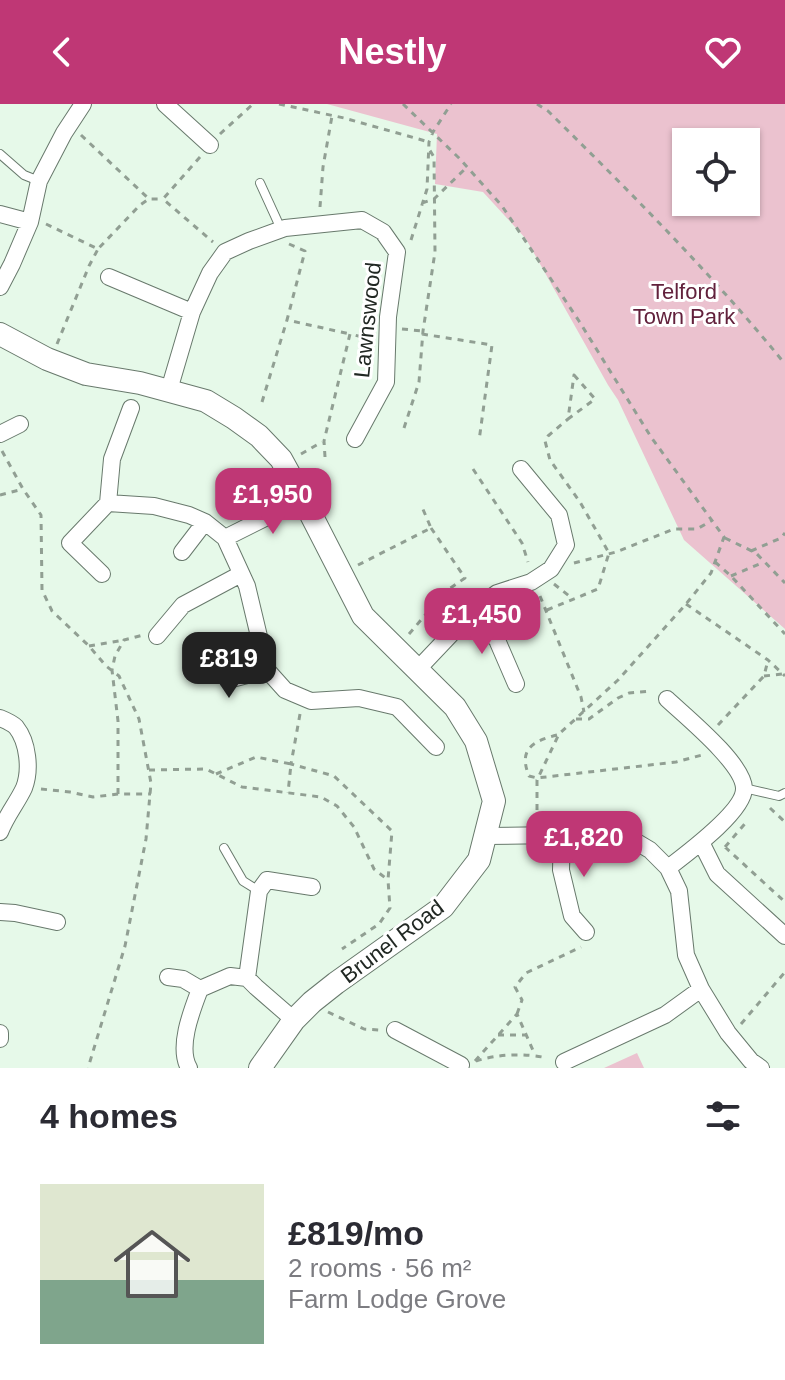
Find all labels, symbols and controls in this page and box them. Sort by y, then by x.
icon: back [40,30,84,74]
icon: heart [701,30,745,74]
text: Nestly [338,31,447,72]
map controls [672,128,760,216]
button: locate [672,128,760,216]
street label: Lawnswood [349,261,386,379]
park label: Telford Town Park [633,279,736,329]
pin: £1,950 [208,468,338,536]
text: £1,950 [233,479,313,509]
pin: £1,450 [417,588,547,656]
text: £1,450 [442,599,522,629]
pin: £819 [182,632,276,700]
text: £819 [200,643,258,673]
pin: £1,820 [519,811,649,879]
text: £1,820 [544,822,624,852]
street label: Brunel Road [336,895,449,988]
icon: filters [701,1094,745,1138]
text: 4 homes [40,1097,178,1135]
text: £819/mo [288,1214,424,1252]
icon: home [104,1216,200,1312]
text: 2 rooms · 56 m² [288,1253,472,1283]
text: Farm Lodge Grove [288,1284,506,1314]

